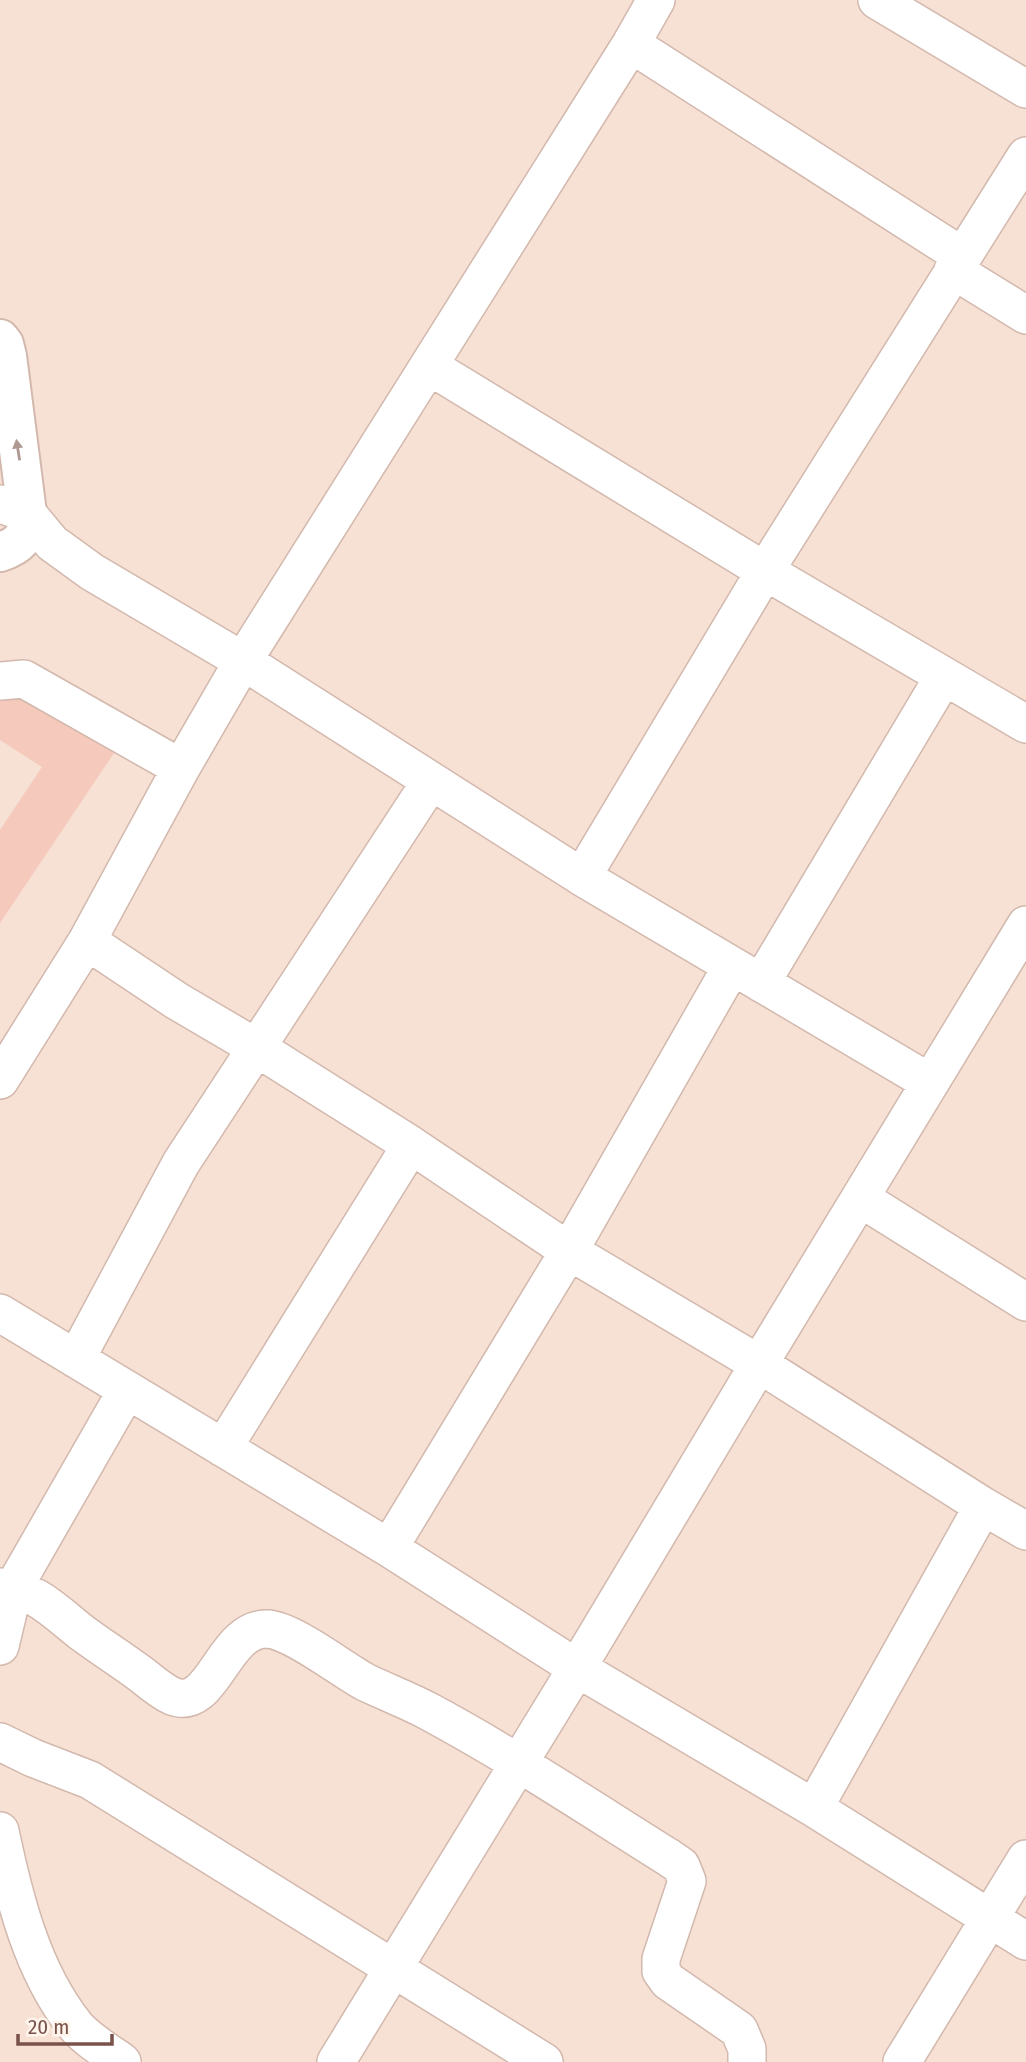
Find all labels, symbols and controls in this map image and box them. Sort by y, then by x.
one-way arrow [13,439,24,461]
scale bar [18,2002,112,2046]
text: 20 m [28,2014,69,2040]

